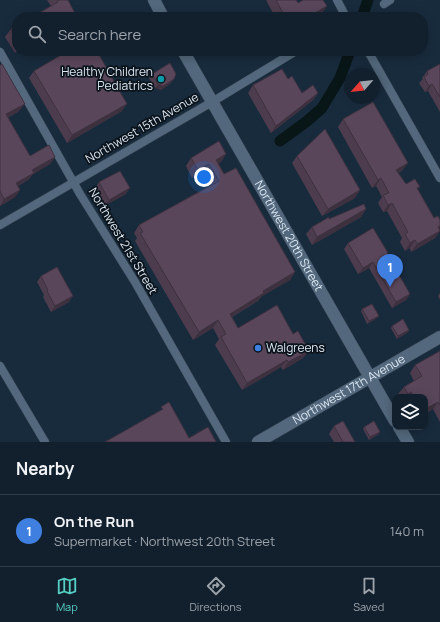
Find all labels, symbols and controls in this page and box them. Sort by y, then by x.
search box [12,12,428,56]
icon: search [26,23,48,45]
text: Search here [58,24,141,45]
place label: Healthy Children Pediatrics [61,63,153,94]
north arrow [344,68,380,104]
marker: Healthy Children Pediatrics [156,74,166,84]
street label: Northwest 15th Avenue [82,88,201,167]
your location [194,167,214,187]
street label: Northwest 20th Street [251,177,328,294]
street label: Northwest 21st Street [85,184,162,297]
pin: 1 [377,254,403,287]
place label: Walgreens [266,339,325,356]
marker: Walgreens [253,343,263,353]
street label: Northwest 17th Avenue [289,350,408,428]
map controls [392,394,428,430]
button: layers [392,394,428,430]
text: Nearby [16,457,74,480]
text: On the Run [54,511,134,532]
text: 1 [26,522,32,540]
text: 140 m [390,522,424,540]
text: Supermarket · Northwest 20th Street [54,532,275,550]
tab: Map [56,575,78,614]
tab: Directions [189,575,242,614]
tab: Saved [353,575,384,614]

